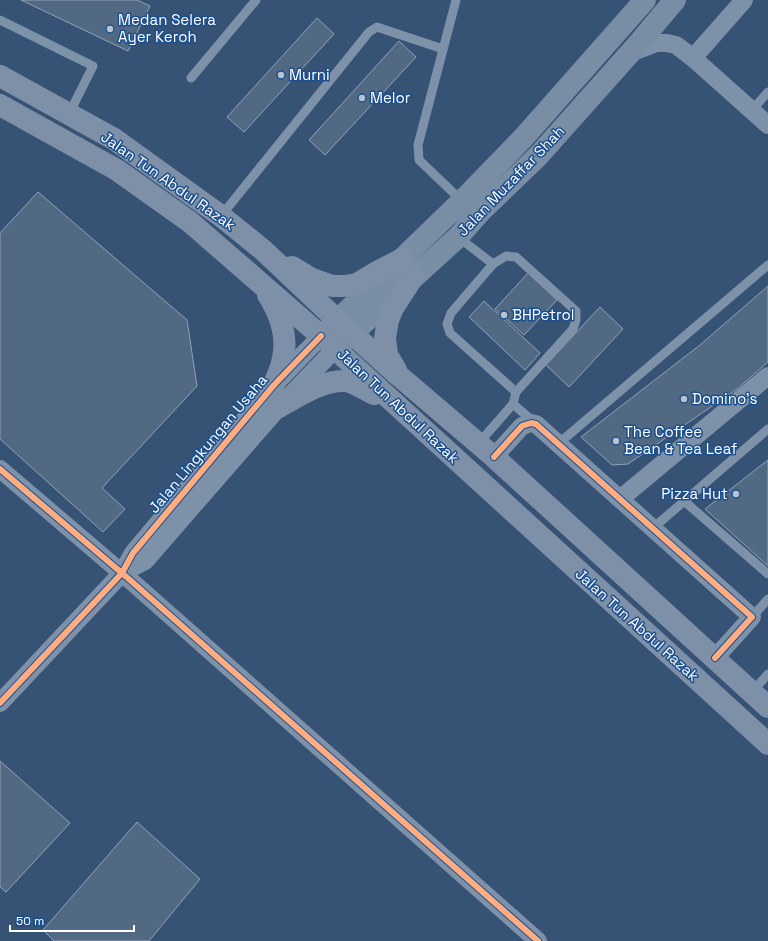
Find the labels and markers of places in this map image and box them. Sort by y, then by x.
place label: Medan Selera Ayer Keroh [118,10,216,46]
marker: Medan Selera Ayer Keroh [105,24,115,34]
place label: Murni [289,65,330,84]
marker: Murni [276,70,286,80]
place label: Melor [370,88,411,107]
marker: Melor [357,93,367,103]
place label: BHPetrol [512,305,574,324]
marker: BHPetrol [499,310,509,320]
place label: Domino's [692,389,757,408]
marker: Domino's [679,394,689,404]
place label: The Coffee Bean & Tea Leaf [624,422,738,458]
marker: The Coffee Bean & Tea Leaf [611,436,621,446]
place label: Pizza Hut [661,484,728,503]
marker: Pizza Hut [731,489,741,499]

